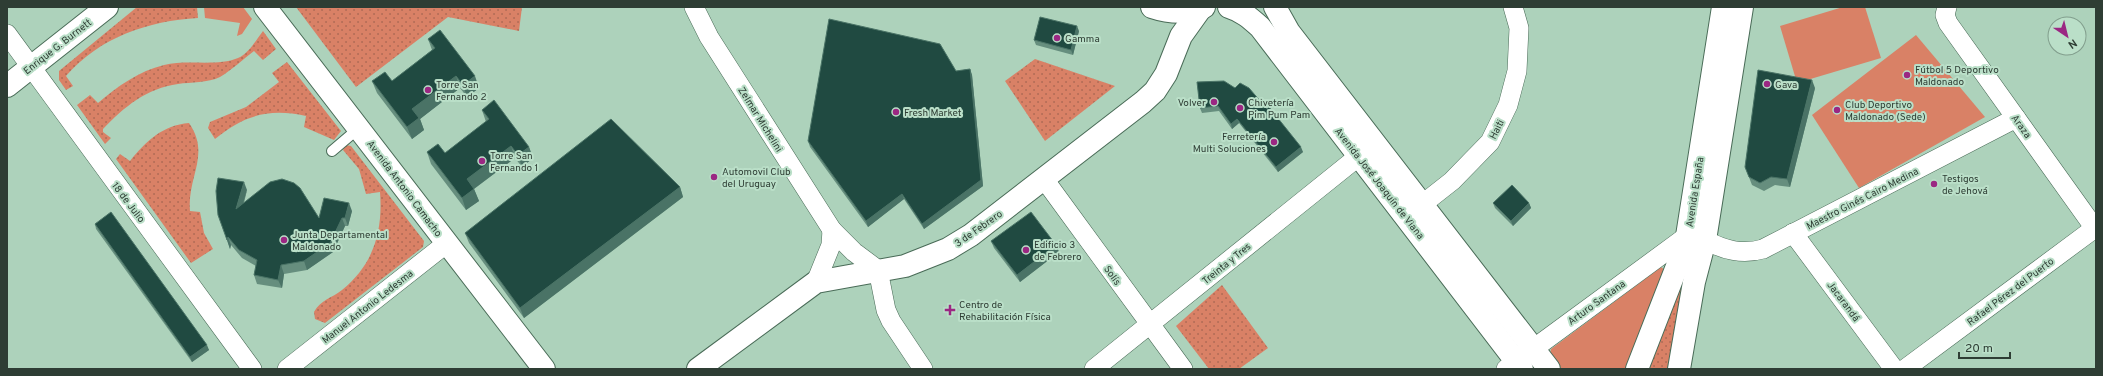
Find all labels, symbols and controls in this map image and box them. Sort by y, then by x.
street label: Enrique G. Burnett [21,16,95,78]
north arrow [2047,16,2087,56]
marker: Gamma [1052,33,1062,43]
place label: Gamma [1065,33,1100,46]
text: N [2065,35,2079,51]
place label: Fútbol 5 Deportivo Maldonado [1915,64,1999,89]
marker: Fútbol 5 Deportivo Maldonado [1902,70,1912,80]
place label: Torre San Fernando 2 [436,79,487,104]
marker: Gava [1762,79,1772,89]
place label: Gava [1775,79,1797,92]
marker: Torre San Fernando 2 [423,85,433,95]
street label: Zelmar Michelini [734,85,785,155]
place label: Volver [1178,97,1206,110]
marker: Volver [1209,97,1219,107]
place label: Chivetería Pim Pum Pam [1248,97,1310,122]
place label: Club Deportivo Maldonado (Sede) [1845,99,1926,124]
marker: Chivetería Pim Pum Pam [1235,103,1245,113]
marker: Club Deportivo Maldonado (Sede) [1832,105,1842,115]
marker: Fresh Market [891,107,901,117]
place label: Fresh Market [904,107,962,120]
street label: Araza [2008,113,2034,141]
street label: Haiti [1487,118,1508,142]
street label: Avenida José Joaquín de Viana [1331,125,1426,242]
place label: Ferretería Multi Soluciones [1193,131,1266,156]
marker: Ferretería Multi Soluciones [1269,137,1279,147]
street label: Avenida Antonio Camacho [363,138,445,240]
place label: Torre San Fernando 1 [490,150,538,175]
marker: Torre San Fernando 1 [477,156,487,166]
street label: Avenida España [1684,156,1707,228]
street label: Maestro Ginés Cairo Medina [1804,165,1921,233]
place label: Automovil Club del Uruguay [722,166,791,191]
marker: Automovil Club del Uruguay [709,172,719,182]
place label: Testigos de Jehová [1942,173,1988,198]
marker: Testigos de Jehová [1929,179,1939,189]
street label: 18 de Julio [108,180,147,226]
street label: 3 de Febrero [952,208,1006,251]
place label: Junta Departamental Maldonado [292,229,388,254]
marker: Junta Departamental Maldonado [279,235,289,245]
place label: Edificio 3 de Febrero [1034,239,1082,264]
street label: Treinta y Tres [1200,240,1254,288]
marker: Edificio 3 de Febrero [1021,245,1031,255]
street label: Rafael Pérez del Puerto [1965,255,2057,329]
street label: Solís [1100,263,1123,289]
street label: Manuel Antonio Ledesma [320,267,416,347]
street label: Arturo Santana [1565,278,1628,329]
street label: Jacarandá [1823,279,1862,325]
place label: Centro de Rehabilitación Física [959,299,1051,324]
marker: Centro de Rehabilitación Física [944,304,956,316]
scale bar [1959,334,2010,360]
text: 20 m [1965,341,1993,357]

